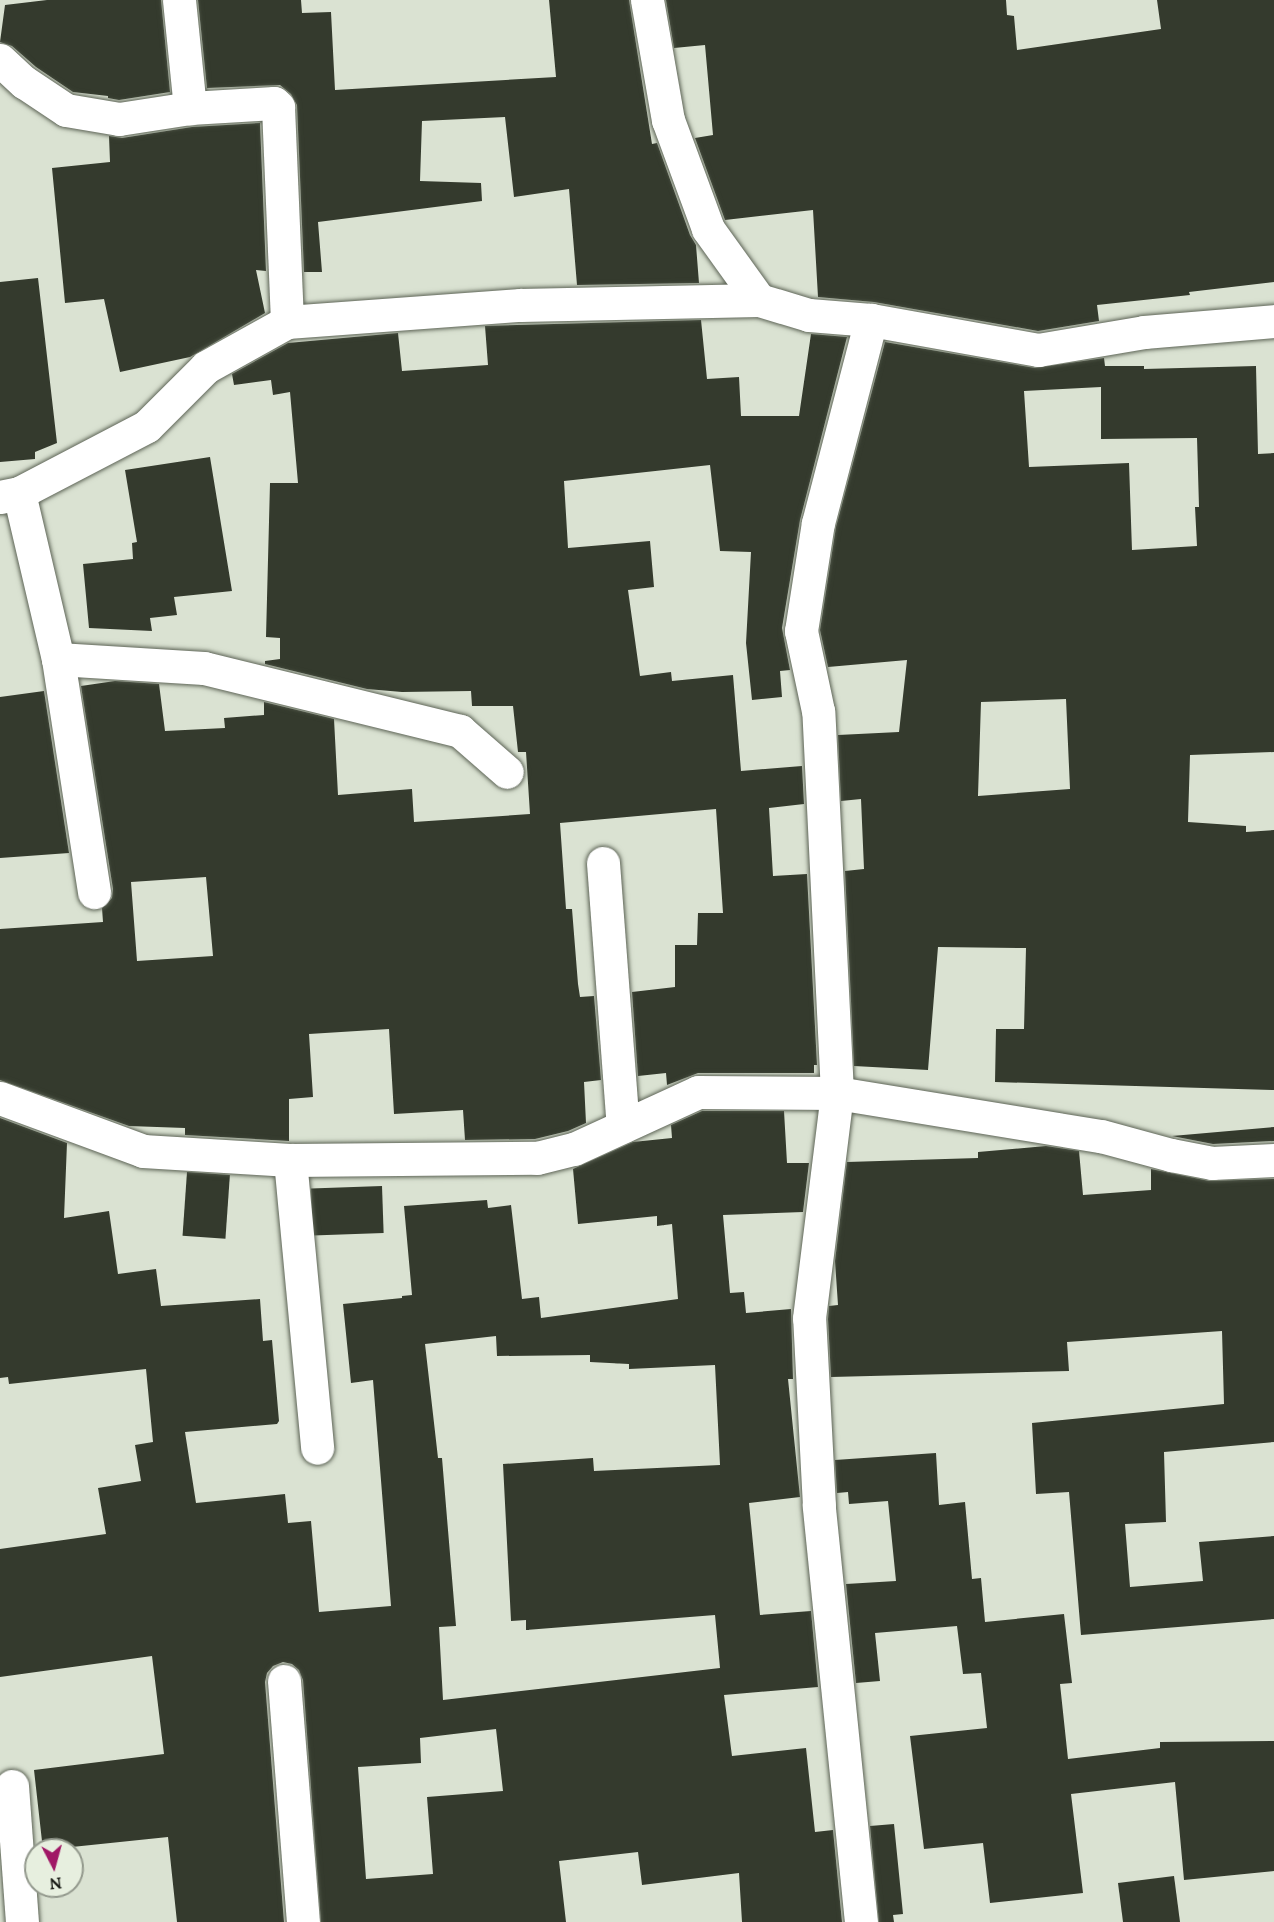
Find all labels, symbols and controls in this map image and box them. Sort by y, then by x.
north arrow [24,1838,84,1898]
text: N [48,1873,63,1895]

